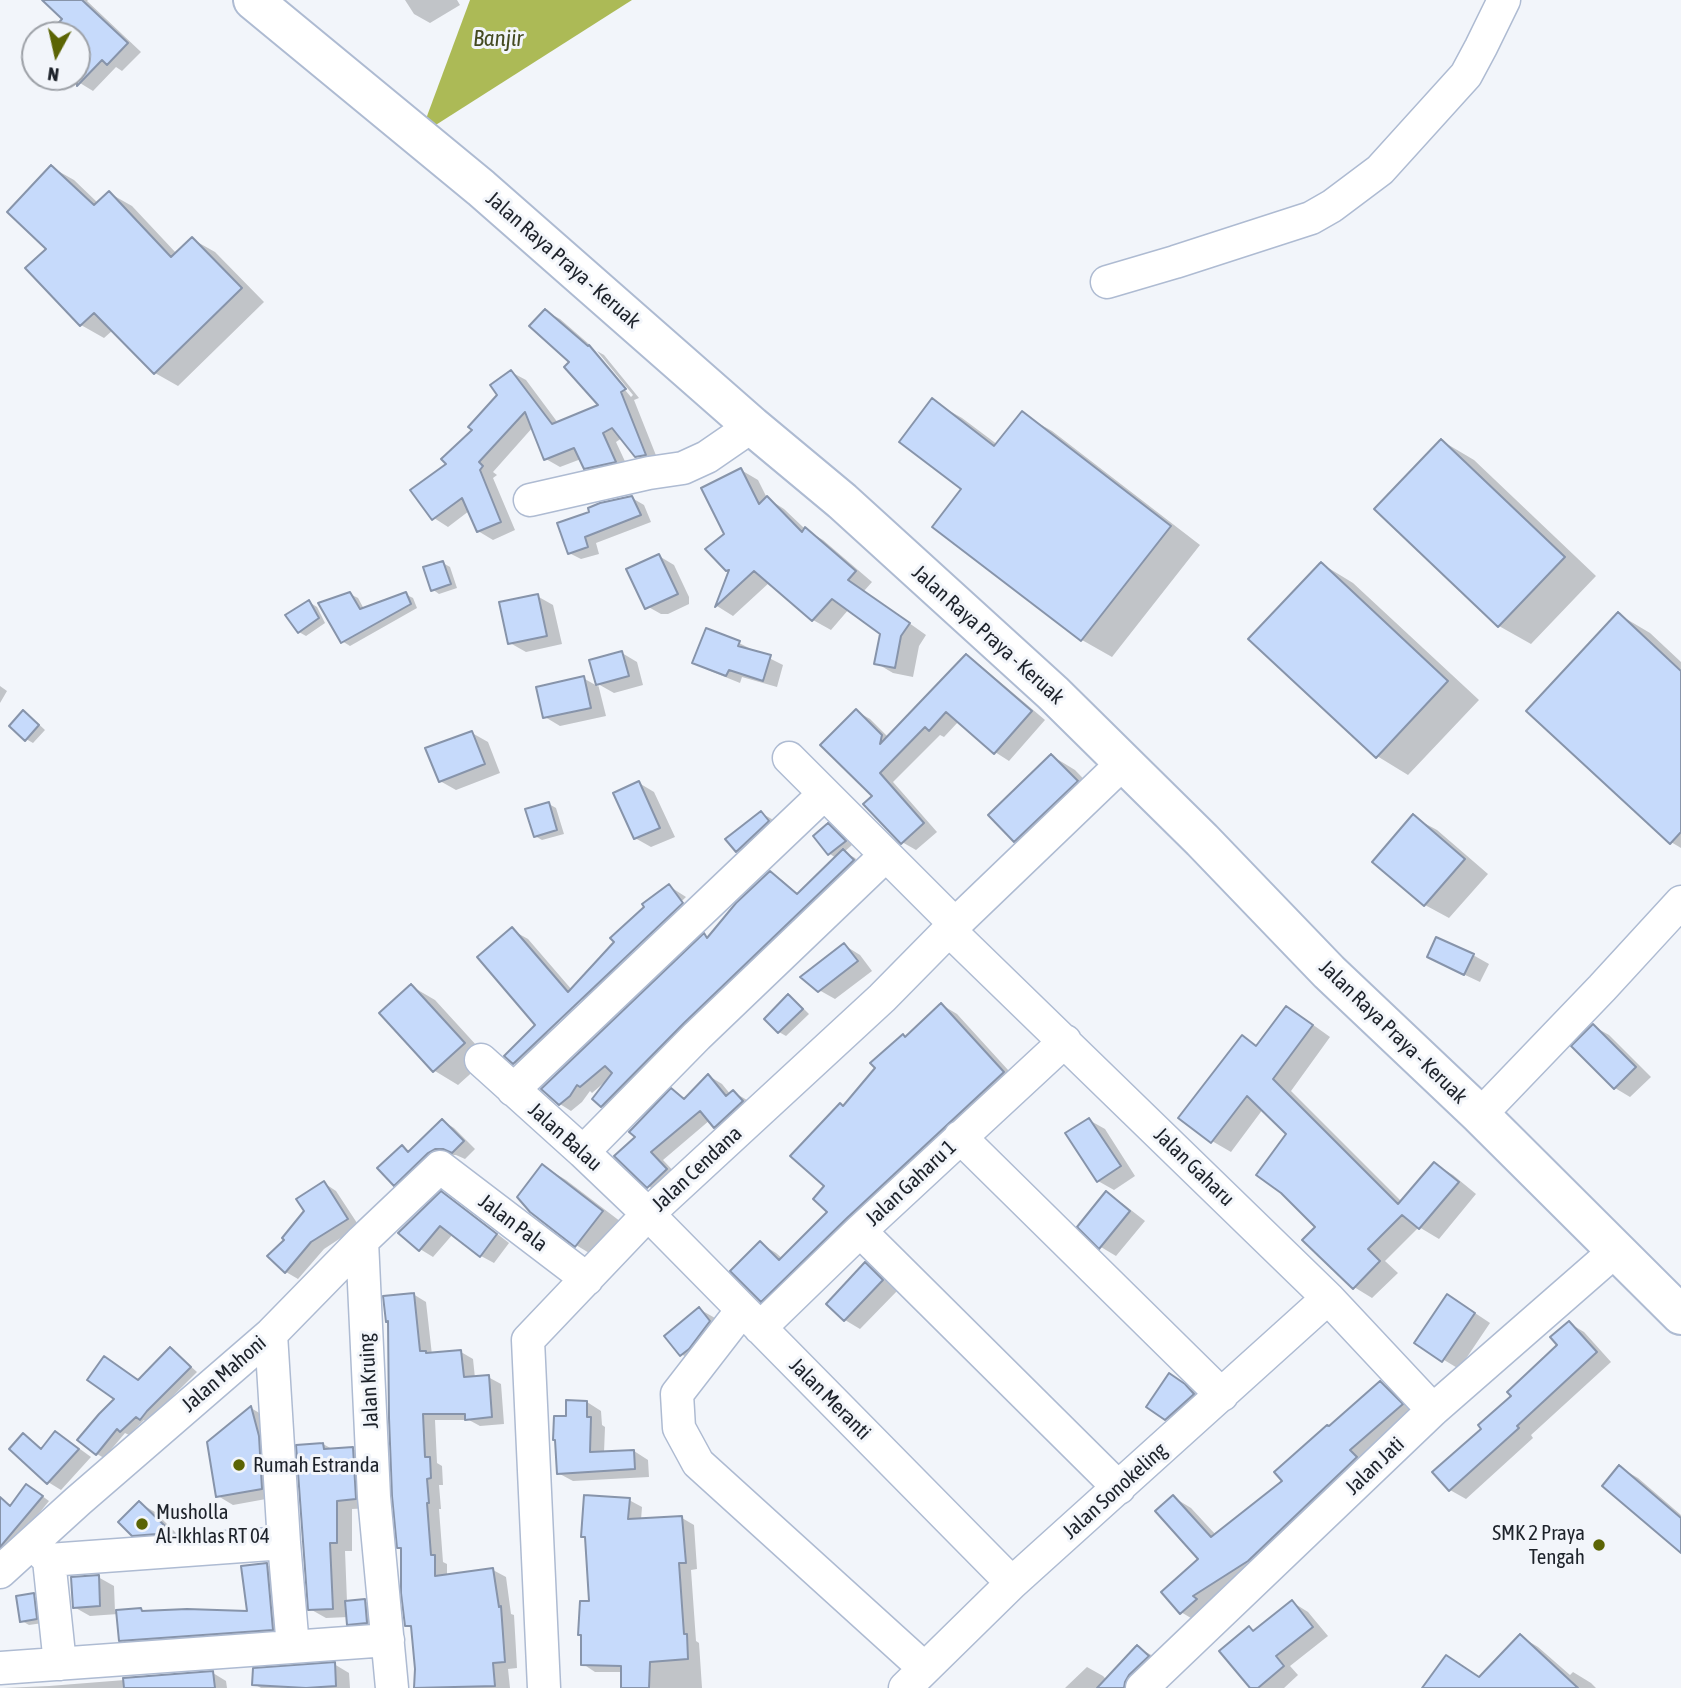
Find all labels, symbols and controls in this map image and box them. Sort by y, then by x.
north arrow [21,21,91,91]
water label: Banjir [473,25,523,53]
text: N [46,63,60,86]
street label: Jalan Raya Praya - Keruak [481,186,645,334]
street label: Jalan Raya Praya - Keruak [907,560,1069,710]
street label: Jalan Raya Praya - Keruak [1314,955,1472,1109]
street label: Jalan Balau [523,1098,607,1176]
street label: Jalan Cendana [647,1121,747,1217]
street label: Jalan Gaharu [1149,1122,1239,1212]
street label: Jalan Gaharu 1 [860,1135,962,1231]
street label: Jalan Pala [474,1189,552,1257]
street label: Jalan Mahoni [177,1330,271,1418]
street label: Jalan Kruing [354,1333,384,1429]
street label: Jalan Meranti [784,1353,876,1445]
street label: Jalan Jati [1340,1432,1410,1500]
street label: Jalan Sonokeling [1058,1438,1172,1544]
place label: Rumah Estranda [253,1452,379,1478]
marker: Rumah Estranda [231,1457,247,1473]
place label: Musholla Al-Ikhlas RT 04 [156,1499,270,1549]
marker: Musholla Al-Ikhlas RT 04 [134,1516,150,1532]
place label: SMK 2 Praya Tengah [1492,1520,1585,1570]
marker: SMK 2 Praya Tengah [1591,1537,1607,1553]

